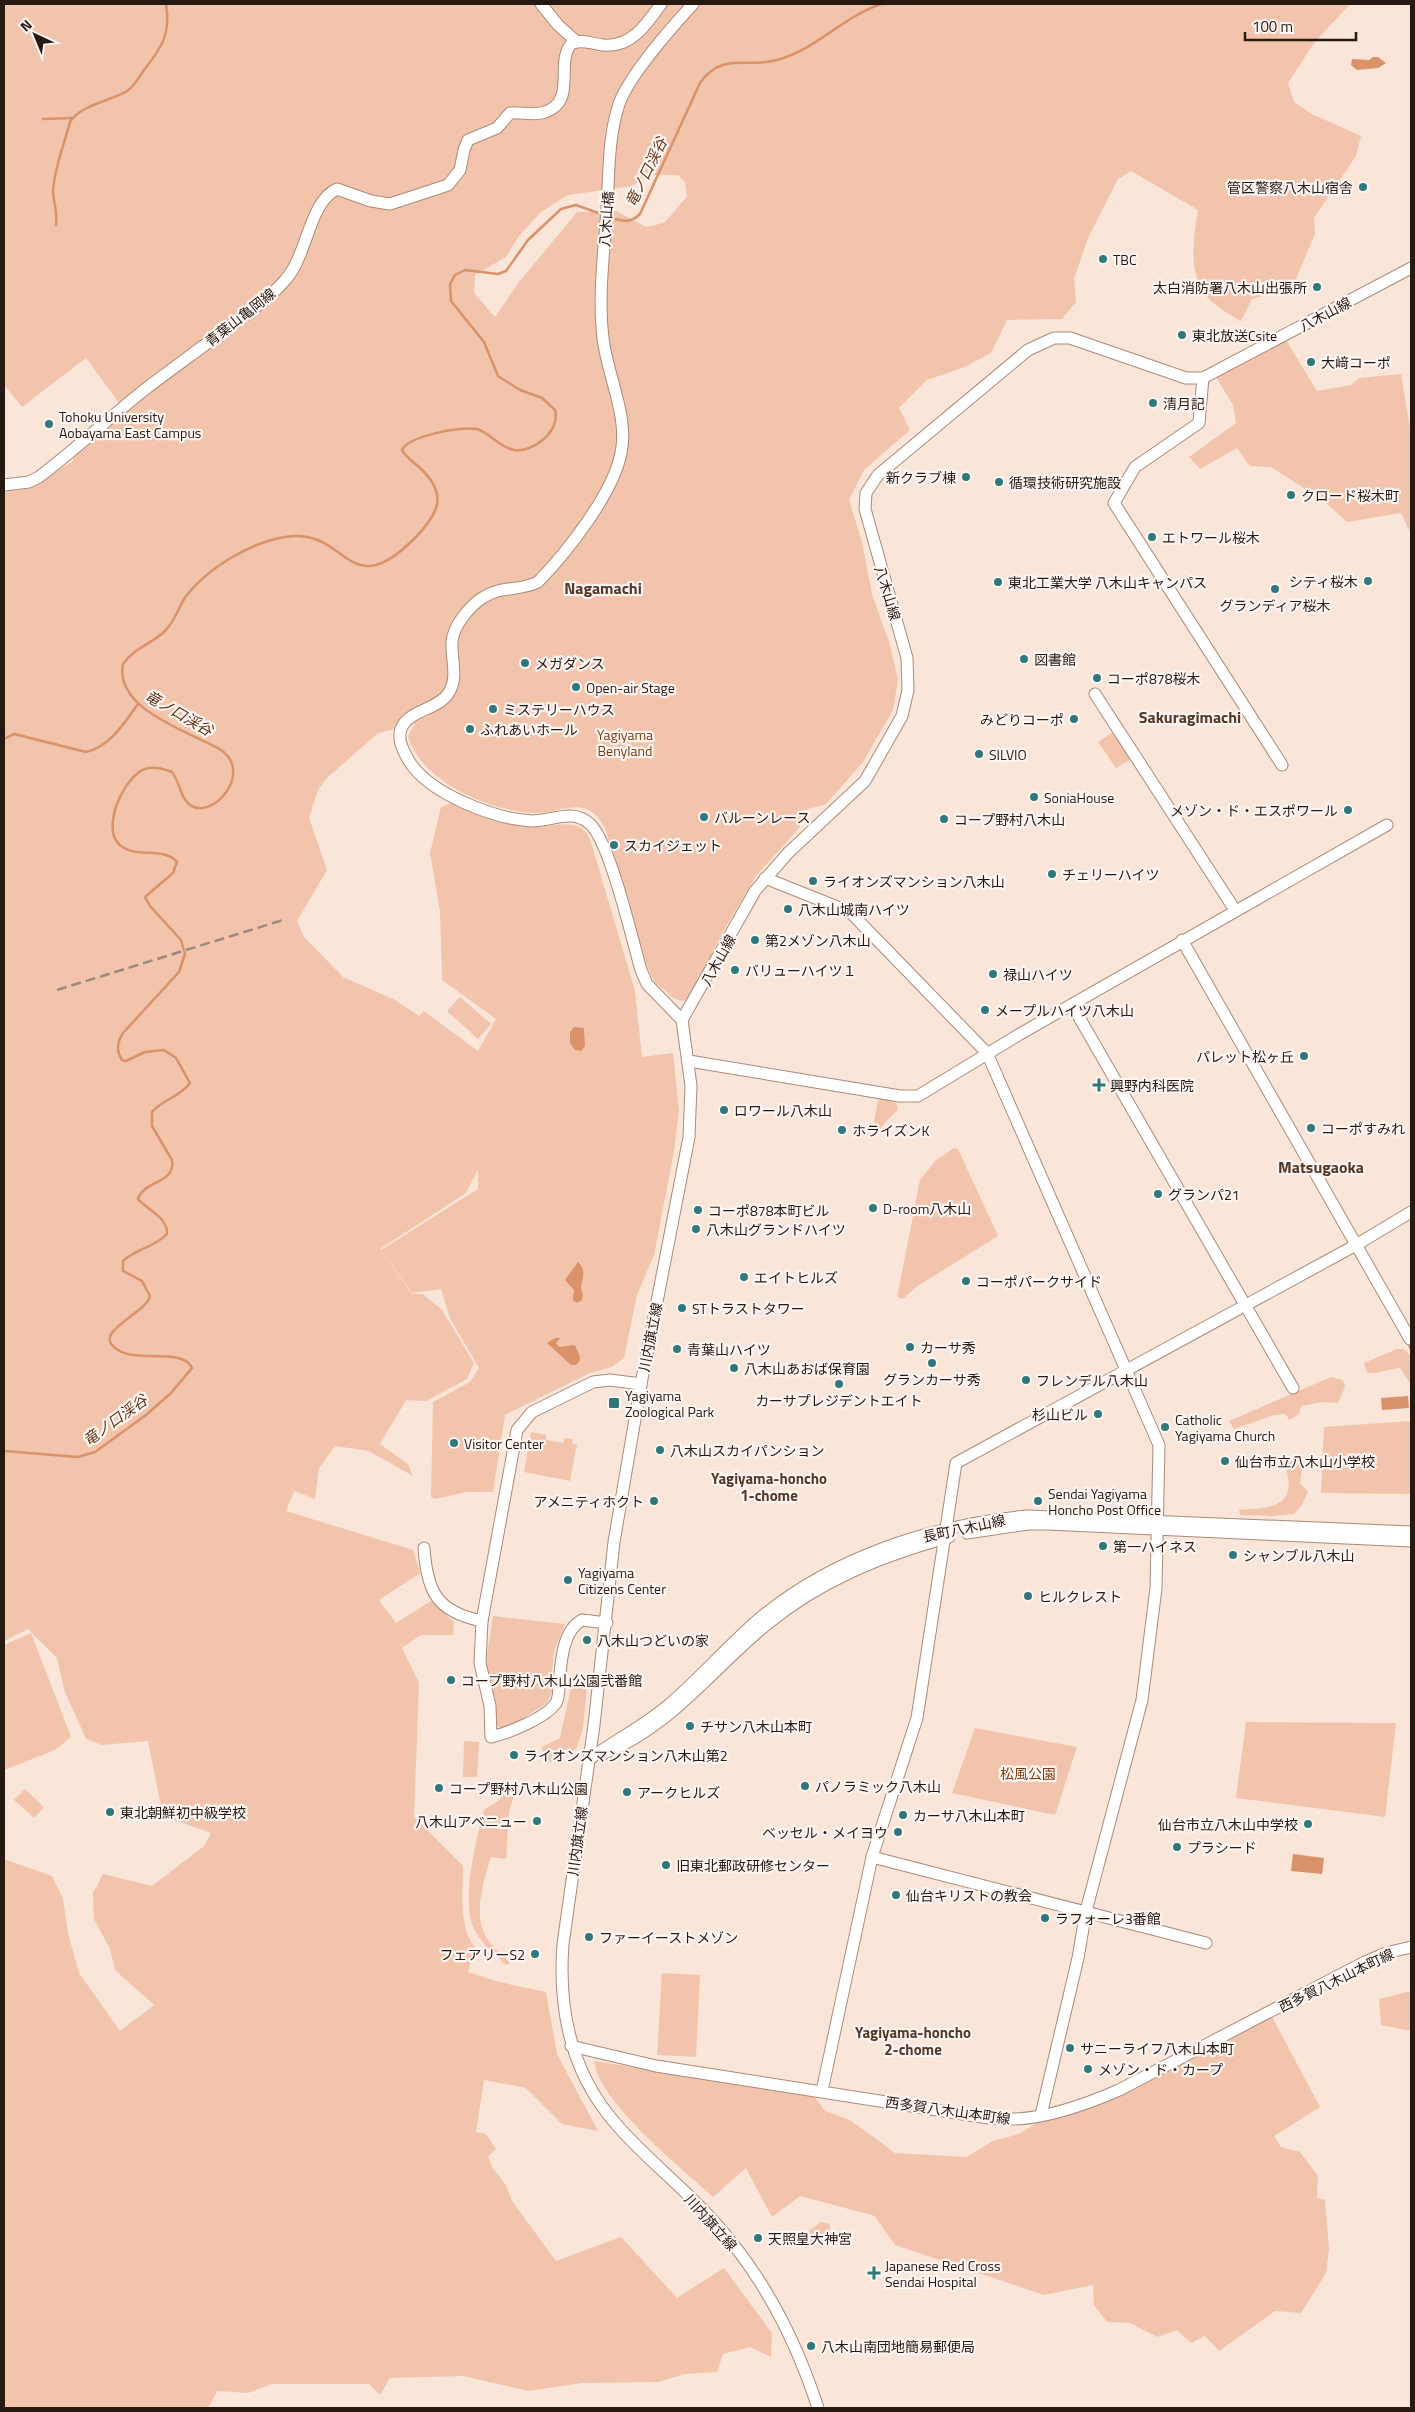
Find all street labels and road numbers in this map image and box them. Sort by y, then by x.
street label: 八木山橋 [594,190,618,248]
street label: 青葉山亀岡線 [200,283,280,351]
street label: 八木山線 [1295,292,1355,336]
street label: 八木山線 [870,563,906,623]
street label: 八木山線 [695,930,741,990]
street label: 川内旗立線 [633,1301,667,1373]
street label: 長町八木山線 [921,1509,1007,1547]
street label: 川内旗立線 [562,1805,592,1877]
street label: 西多賀八木山本町線 [1275,1943,1397,2017]
street label: 西多賀八木山本町線 [884,2091,1012,2129]
street label: 川内旗立線 [680,2189,742,2255]

